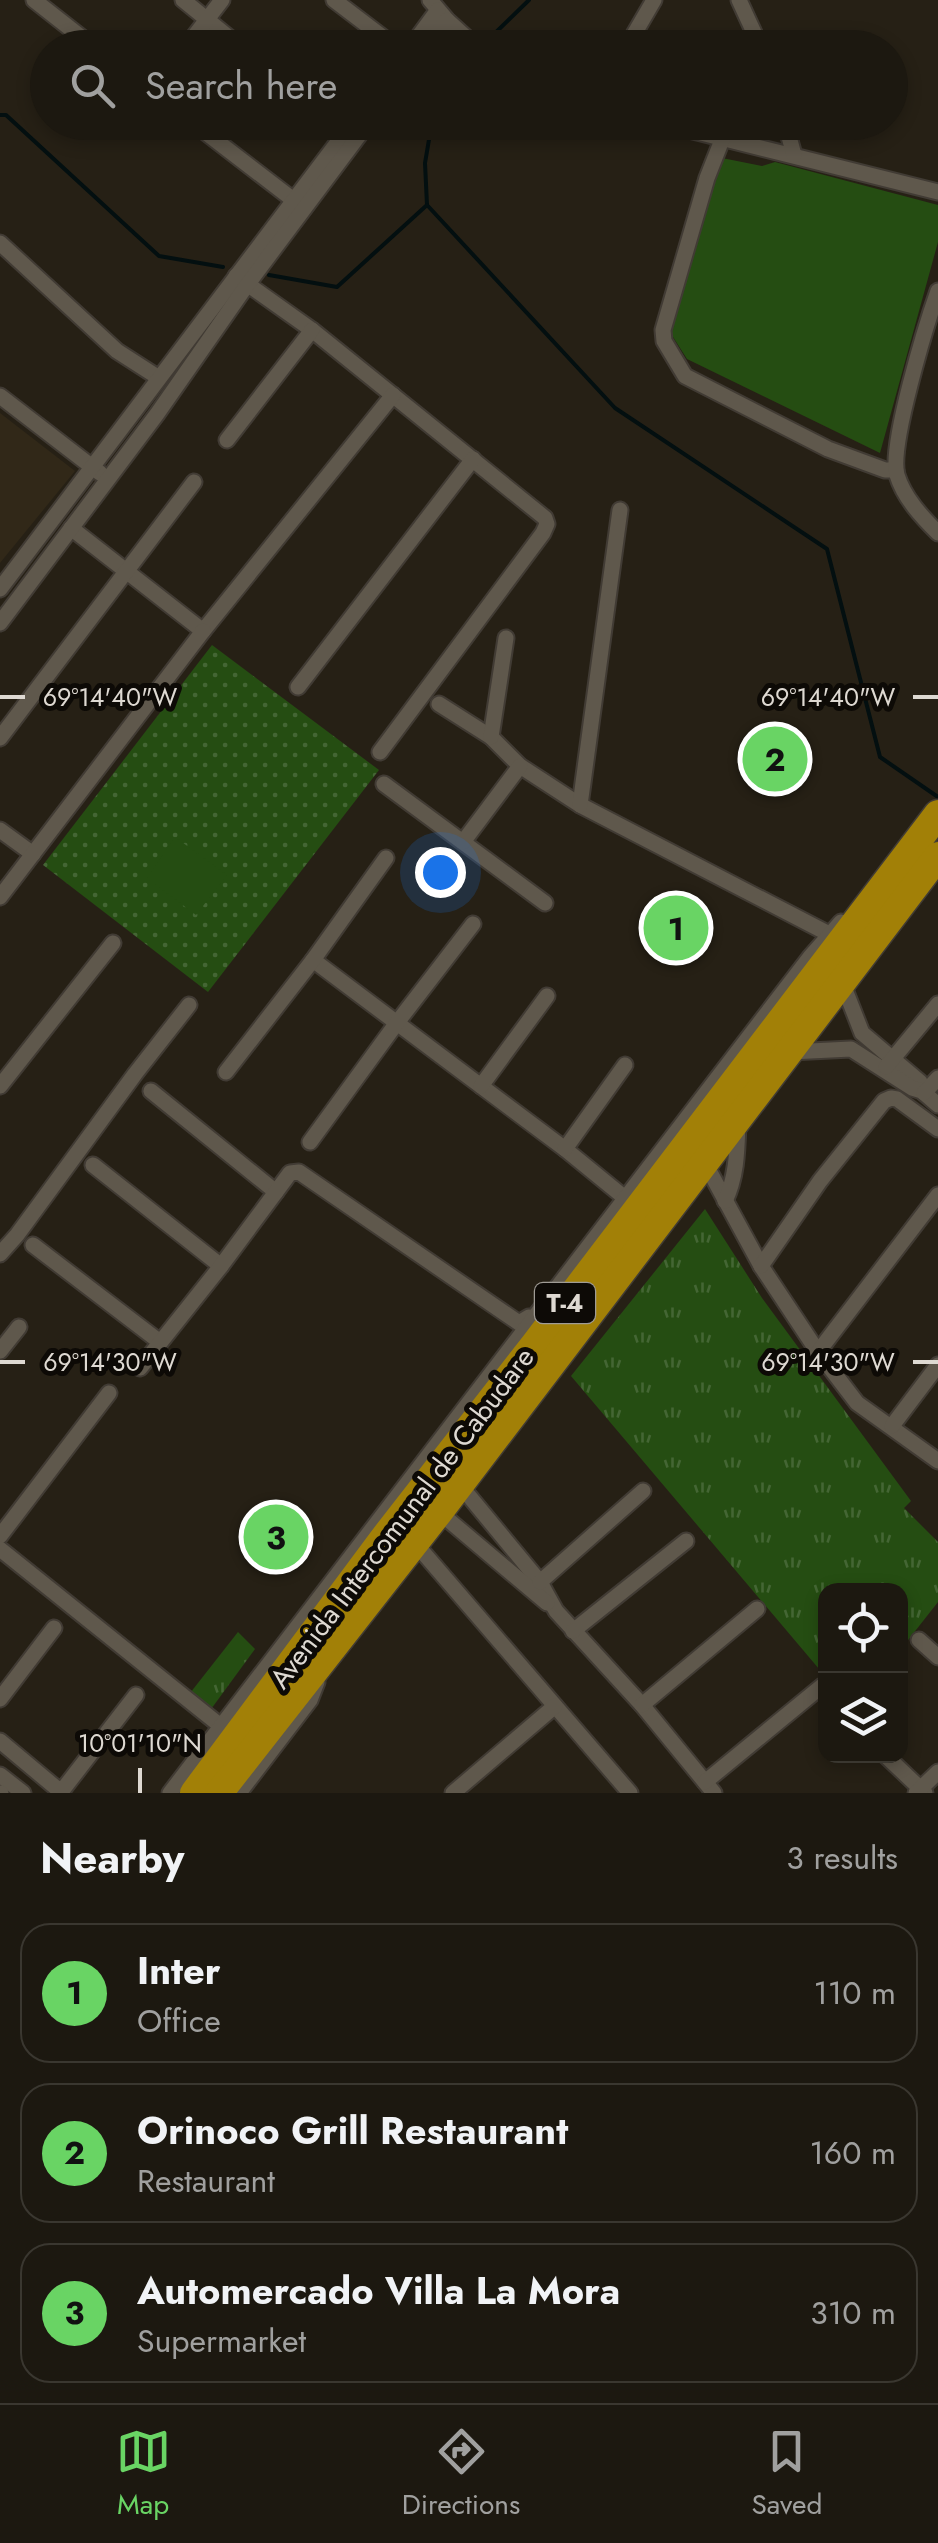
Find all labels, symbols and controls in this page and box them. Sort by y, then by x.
search box [30,30,908,140]
icon: search [65,58,120,113]
text: Search here [145,58,337,113]
text: 69°14'40"W [43,679,178,715]
text: 69°14'40"W [761,679,896,715]
pin: 2 [742,722,808,796]
your location [415,847,466,898]
pin: 1 [644,890,708,966]
road number: T-4 [535,1283,595,1323]
street label: Avenida Intercomunal de Cabudare [260,1339,544,1697]
text: 69°14'30"W [43,1344,177,1380]
text: 69°14'30"W [761,1344,895,1380]
pin: 3 [244,1500,308,1574]
map controls [818,1583,908,1763]
button: locate [818,1583,908,1673]
button: layers [818,1673,908,1763]
text: 10°01'10"N [78,1725,202,1761]
text: Nearby [40,1828,184,1889]
text: 3 results [786,1835,898,1881]
text: Inter [137,1943,221,1998]
text: 1 [66,1970,83,2016]
text: 110 m [813,1970,896,2016]
text: Office [137,1998,221,2044]
text: Orinoco Grill Restaurant [137,2103,568,2158]
text: 2 [64,2130,85,2176]
text: 160 m [809,2130,896,2176]
text: Restaurant [137,2158,275,2204]
text: Automercado Villa La Mora [137,2263,620,2318]
text: 3 [65,2290,84,2336]
text: 310 m [810,2290,896,2336]
text: Supermarket [137,2318,306,2364]
tab: Map [116,2424,171,2525]
tab: Directions [402,2424,520,2525]
tab: Saved [751,2424,822,2525]

